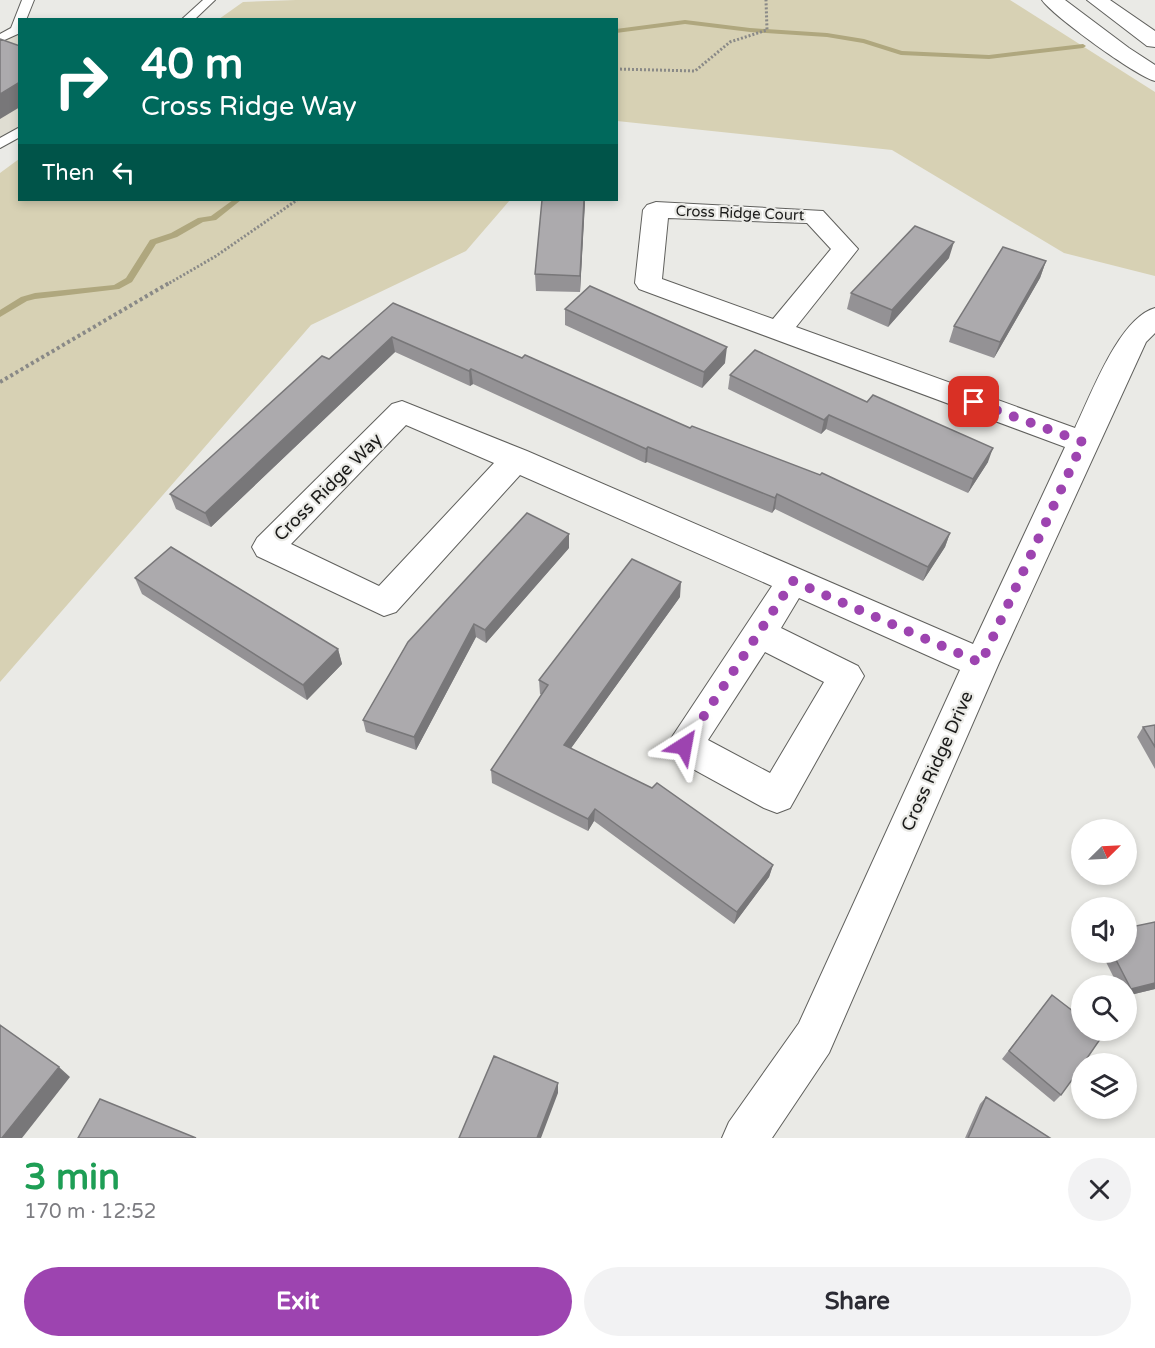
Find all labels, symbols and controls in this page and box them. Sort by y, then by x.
text: 40 m [141,39,243,90]
icon: right [42,42,120,120]
text: Cross Ridge Way [141,90,357,123]
icon: left [107,156,140,189]
text: Then [42,160,95,186]
street label: Cross Ridge Court [675,202,805,224]
pin [948,376,999,427]
icon: arrive [957,385,990,418]
street label: Cross Ridge Way [269,428,387,546]
street label: Cross Ridge Drive [896,687,978,835]
position arrow [652,714,716,778]
north arrow [1071,819,1137,885]
map controls [1071,819,1137,1119]
button: sound [1071,897,1137,963]
button: search [1071,975,1137,1041]
button: layers [1071,1053,1137,1119]
text: 3 min [24,1156,120,1199]
button: close [1068,1158,1131,1221]
text: 170 m · 12:52 [24,1200,156,1224]
button: Exit [24,1267,572,1336]
button: Share [584,1267,1131,1336]

